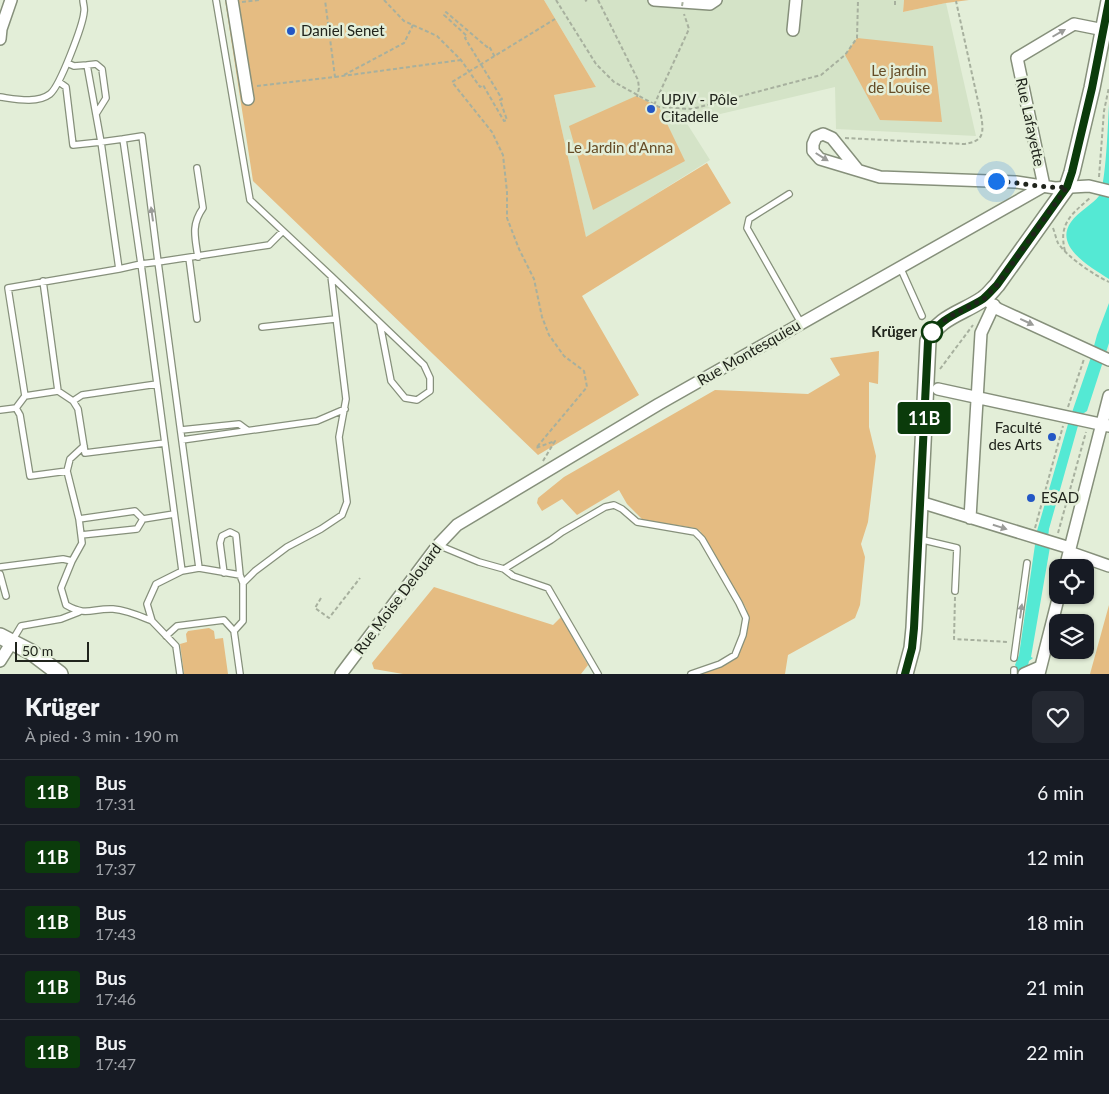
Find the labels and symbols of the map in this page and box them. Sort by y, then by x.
place label: Daniel Senet [301,21,385,39]
marker: Daniel Senet [285,25,297,37]
one-way arrow [1052,29,1065,38]
park label: Le jardin de Louise [868,61,930,96]
street label: Rue Lafayette [1013,76,1049,168]
place label: UPJV - Pôle Citadelle [661,90,738,125]
marker: UPJV - Pôle Citadelle [645,103,657,115]
park label: Le Jardin d'Anna [567,138,673,156]
one-way arrow [815,153,829,162]
your location [984,169,1009,194]
one-way arrow [148,205,156,221]
street label: Rue Montesquieu [694,315,803,389]
one-way arrow [1020,318,1034,326]
marker: Krüger [921,321,943,343]
place label: Krüger [871,322,917,340]
line badge: 11B [895,402,953,434]
place label: Faculté des Arts [988,418,1042,453]
marker: Faculté des Arts [1046,431,1058,443]
place label: ESAD [1041,488,1079,506]
marker: ESAD [1025,492,1037,504]
one-way arrow [993,524,1008,532]
street label: Rue Moise Delouard [350,540,445,657]
one-way arrow [1017,602,1025,618]
scale bar [15,639,89,662]

